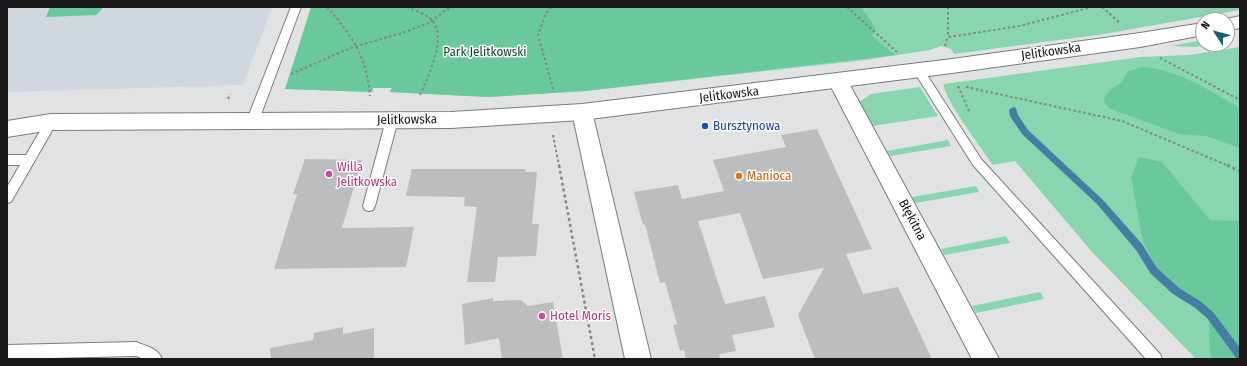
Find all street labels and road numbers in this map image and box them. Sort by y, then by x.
street label: Jelitkowska [1020,40,1082,64]
street label: Jelitkowska [698,84,760,106]
street label: Jelitkowska [377,112,437,128]
street label: Błękitna [895,197,929,243]

